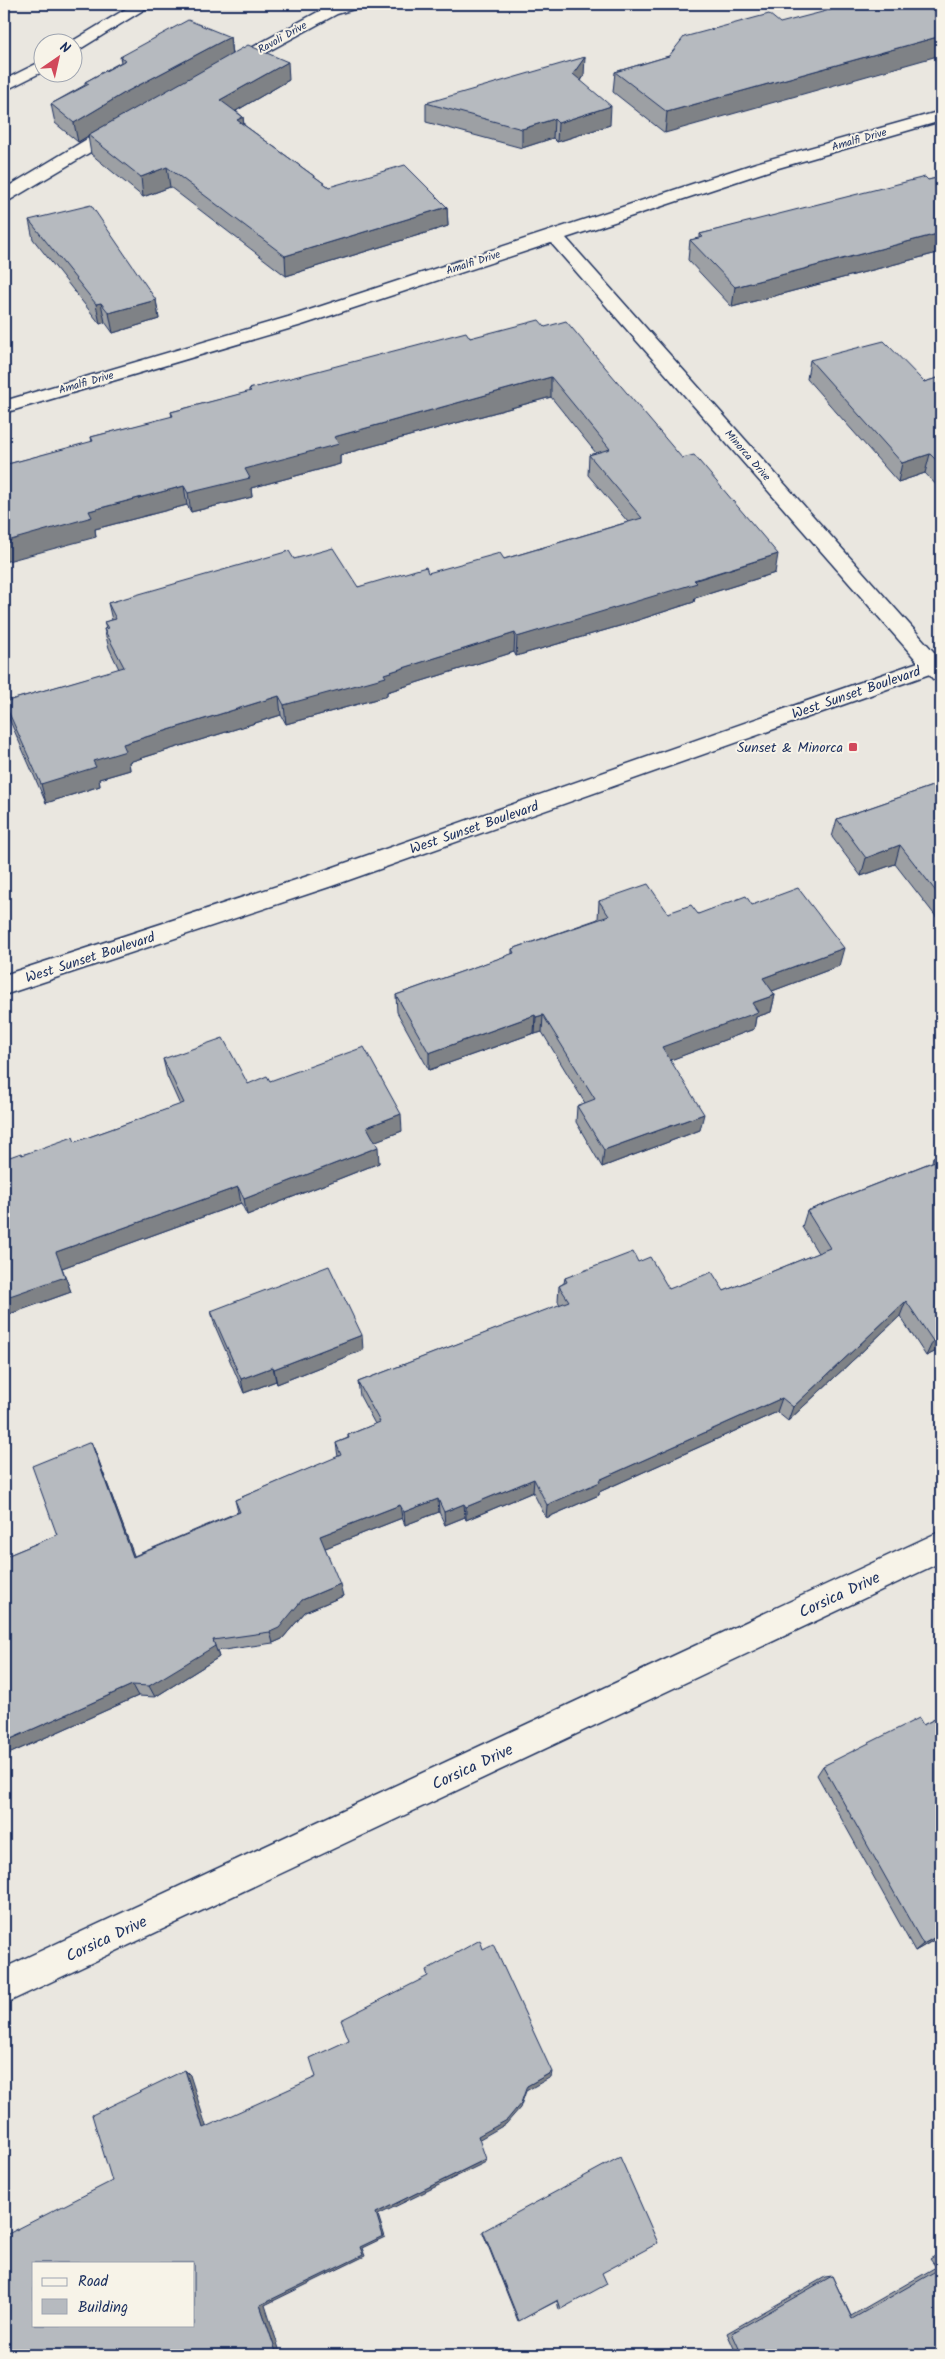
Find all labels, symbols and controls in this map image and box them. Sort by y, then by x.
street label: Ravoli Drive [255,17,310,59]
north arrow [32,32,82,82]
text: N [55,36,75,60]
street label: Amalfi Drive [830,124,889,156]
street label: Amalfi Drive [444,246,503,280]
street label: Amalfi Drive [57,367,116,399]
street label: Minorca Drive [720,426,775,485]
street label: West Sunset Boulevard [789,660,925,725]
place label: Sunset & Minorca [737,737,843,759]
marker: Sunset & Minorca [847,741,859,753]
street label: West Sunset Boulevard [407,795,543,860]
street label: West Sunset Boulevard [23,926,159,989]
street label: Corsica Drive [795,1566,884,1625]
street label: Corsica Drive [428,1738,517,1797]
street label: Corsica Drive [62,1910,151,1969]
legend [32,2262,195,2326]
text: Road [78,2270,109,2294]
text: Building [78,2296,128,2320]

